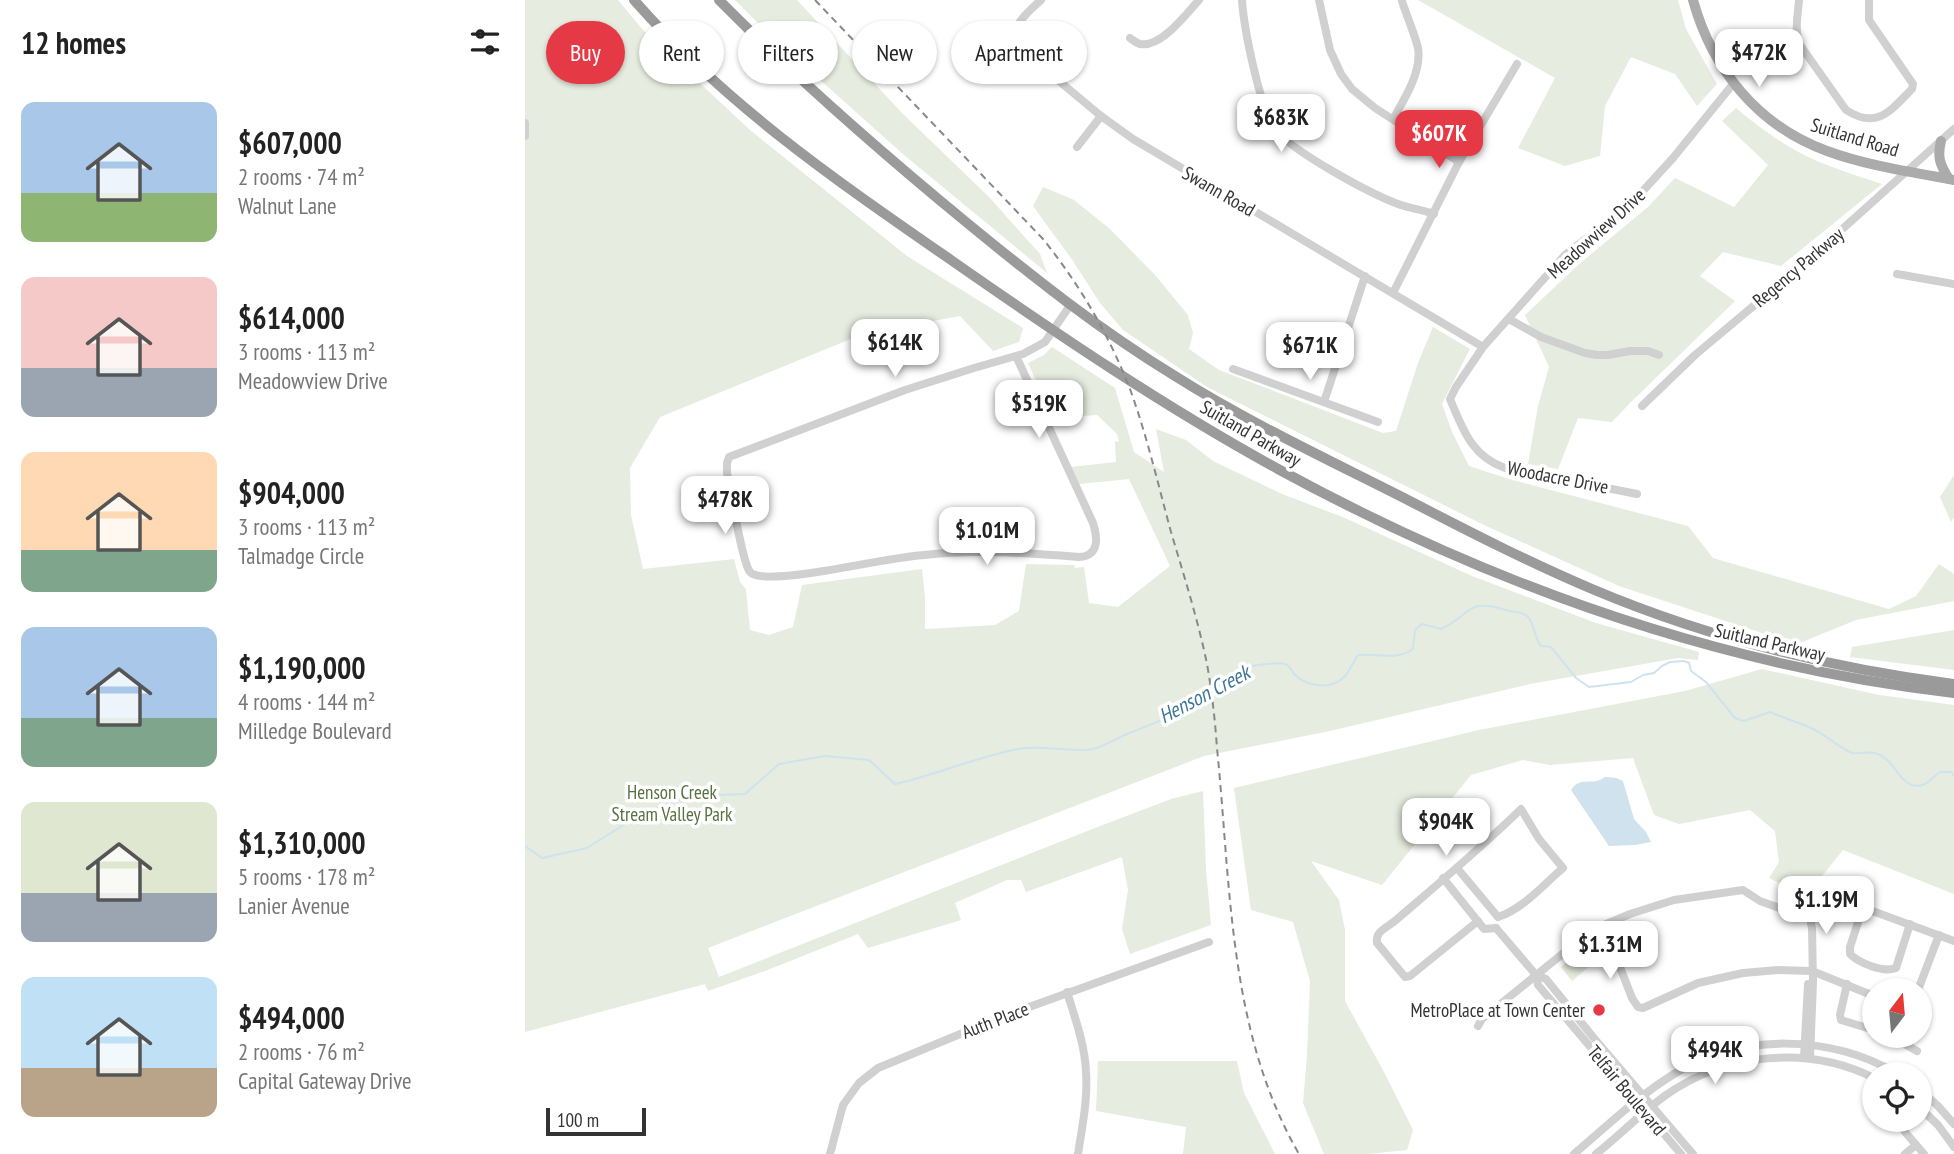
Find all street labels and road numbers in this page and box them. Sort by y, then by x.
street label: Suitland Road [1808,112,1902,162]
street label: Swann Road [1178,161,1260,221]
street label: Meadowview Drive [1542,183,1650,283]
street label: Regency Parkway [1747,221,1849,312]
street label: Suitland Parkway [1196,394,1306,472]
street label: Woodacre Drive [1505,455,1611,499]
street label: Suitland Parkway [1712,618,1828,667]
street label: Auth Place [958,996,1032,1044]
street label: Telfair Boulevard [1582,1040,1672,1140]

